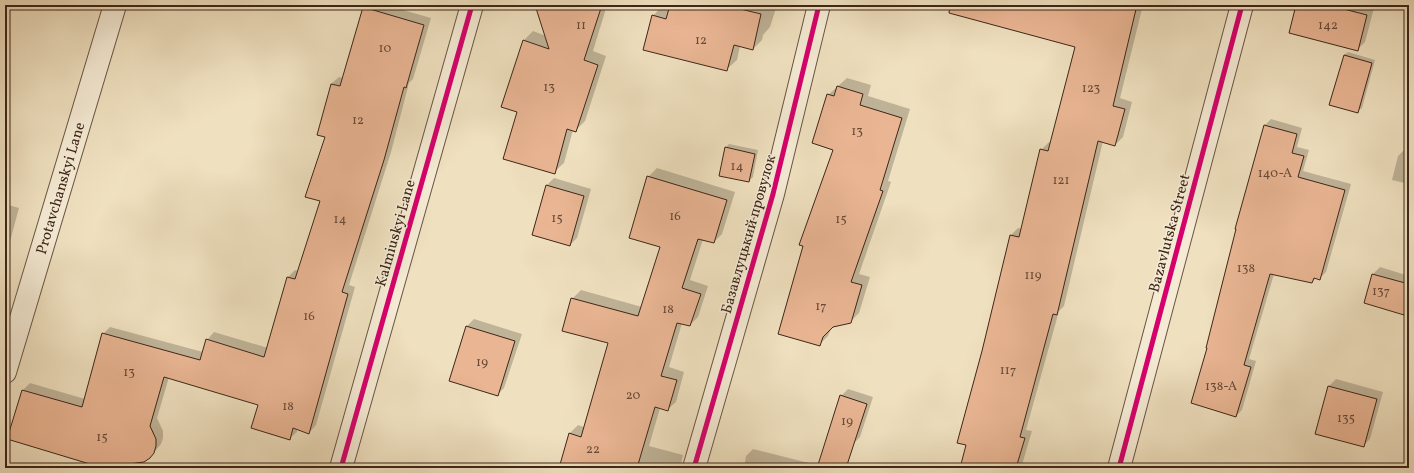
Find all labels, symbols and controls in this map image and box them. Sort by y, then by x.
house number: 11 [576,17,586,35]
house number: 142 [1318,17,1338,35]
house number: 12 [695,32,707,50]
house number: 10 [379,40,392,58]
house number: 13 [543,79,555,97]
house number: 123 [1082,80,1100,98]
house number: 12 [352,112,364,130]
street label: Protavchanskyi Lane [32,120,91,257]
house number: 13 [851,123,863,141]
street label: Базавлуцький провулок [717,152,782,316]
house number: 14 [731,158,744,176]
house number: 140-А [1258,165,1292,183]
house number: 121 [1052,172,1070,190]
street label: Bazavlutska Street [1145,172,1196,295]
street label: Kalmiuskyi Lane [371,177,422,289]
house number: 16 [669,208,681,226]
house number: 15 [551,210,563,228]
house number: 14 [334,211,347,229]
house number: 15 [835,211,847,229]
house number: 138 [1237,260,1255,278]
house number: 119 [1025,267,1042,285]
house number: 137 [1372,283,1390,301]
house number: 17 [815,298,827,316]
house number: 18 [662,301,674,319]
house number: 16 [303,308,315,326]
house number: 19 [476,354,488,372]
house number: 117 [1000,362,1016,380]
house number: 13 [123,364,135,382]
house number: 138-А [1205,378,1237,396]
house number: 20 [626,387,641,405]
house number: 18 [282,398,294,416]
house number: 135 [1337,410,1355,428]
house number: 19 [841,413,853,431]
house number: 15 [96,429,108,447]
house number: 22 [586,441,600,459]

